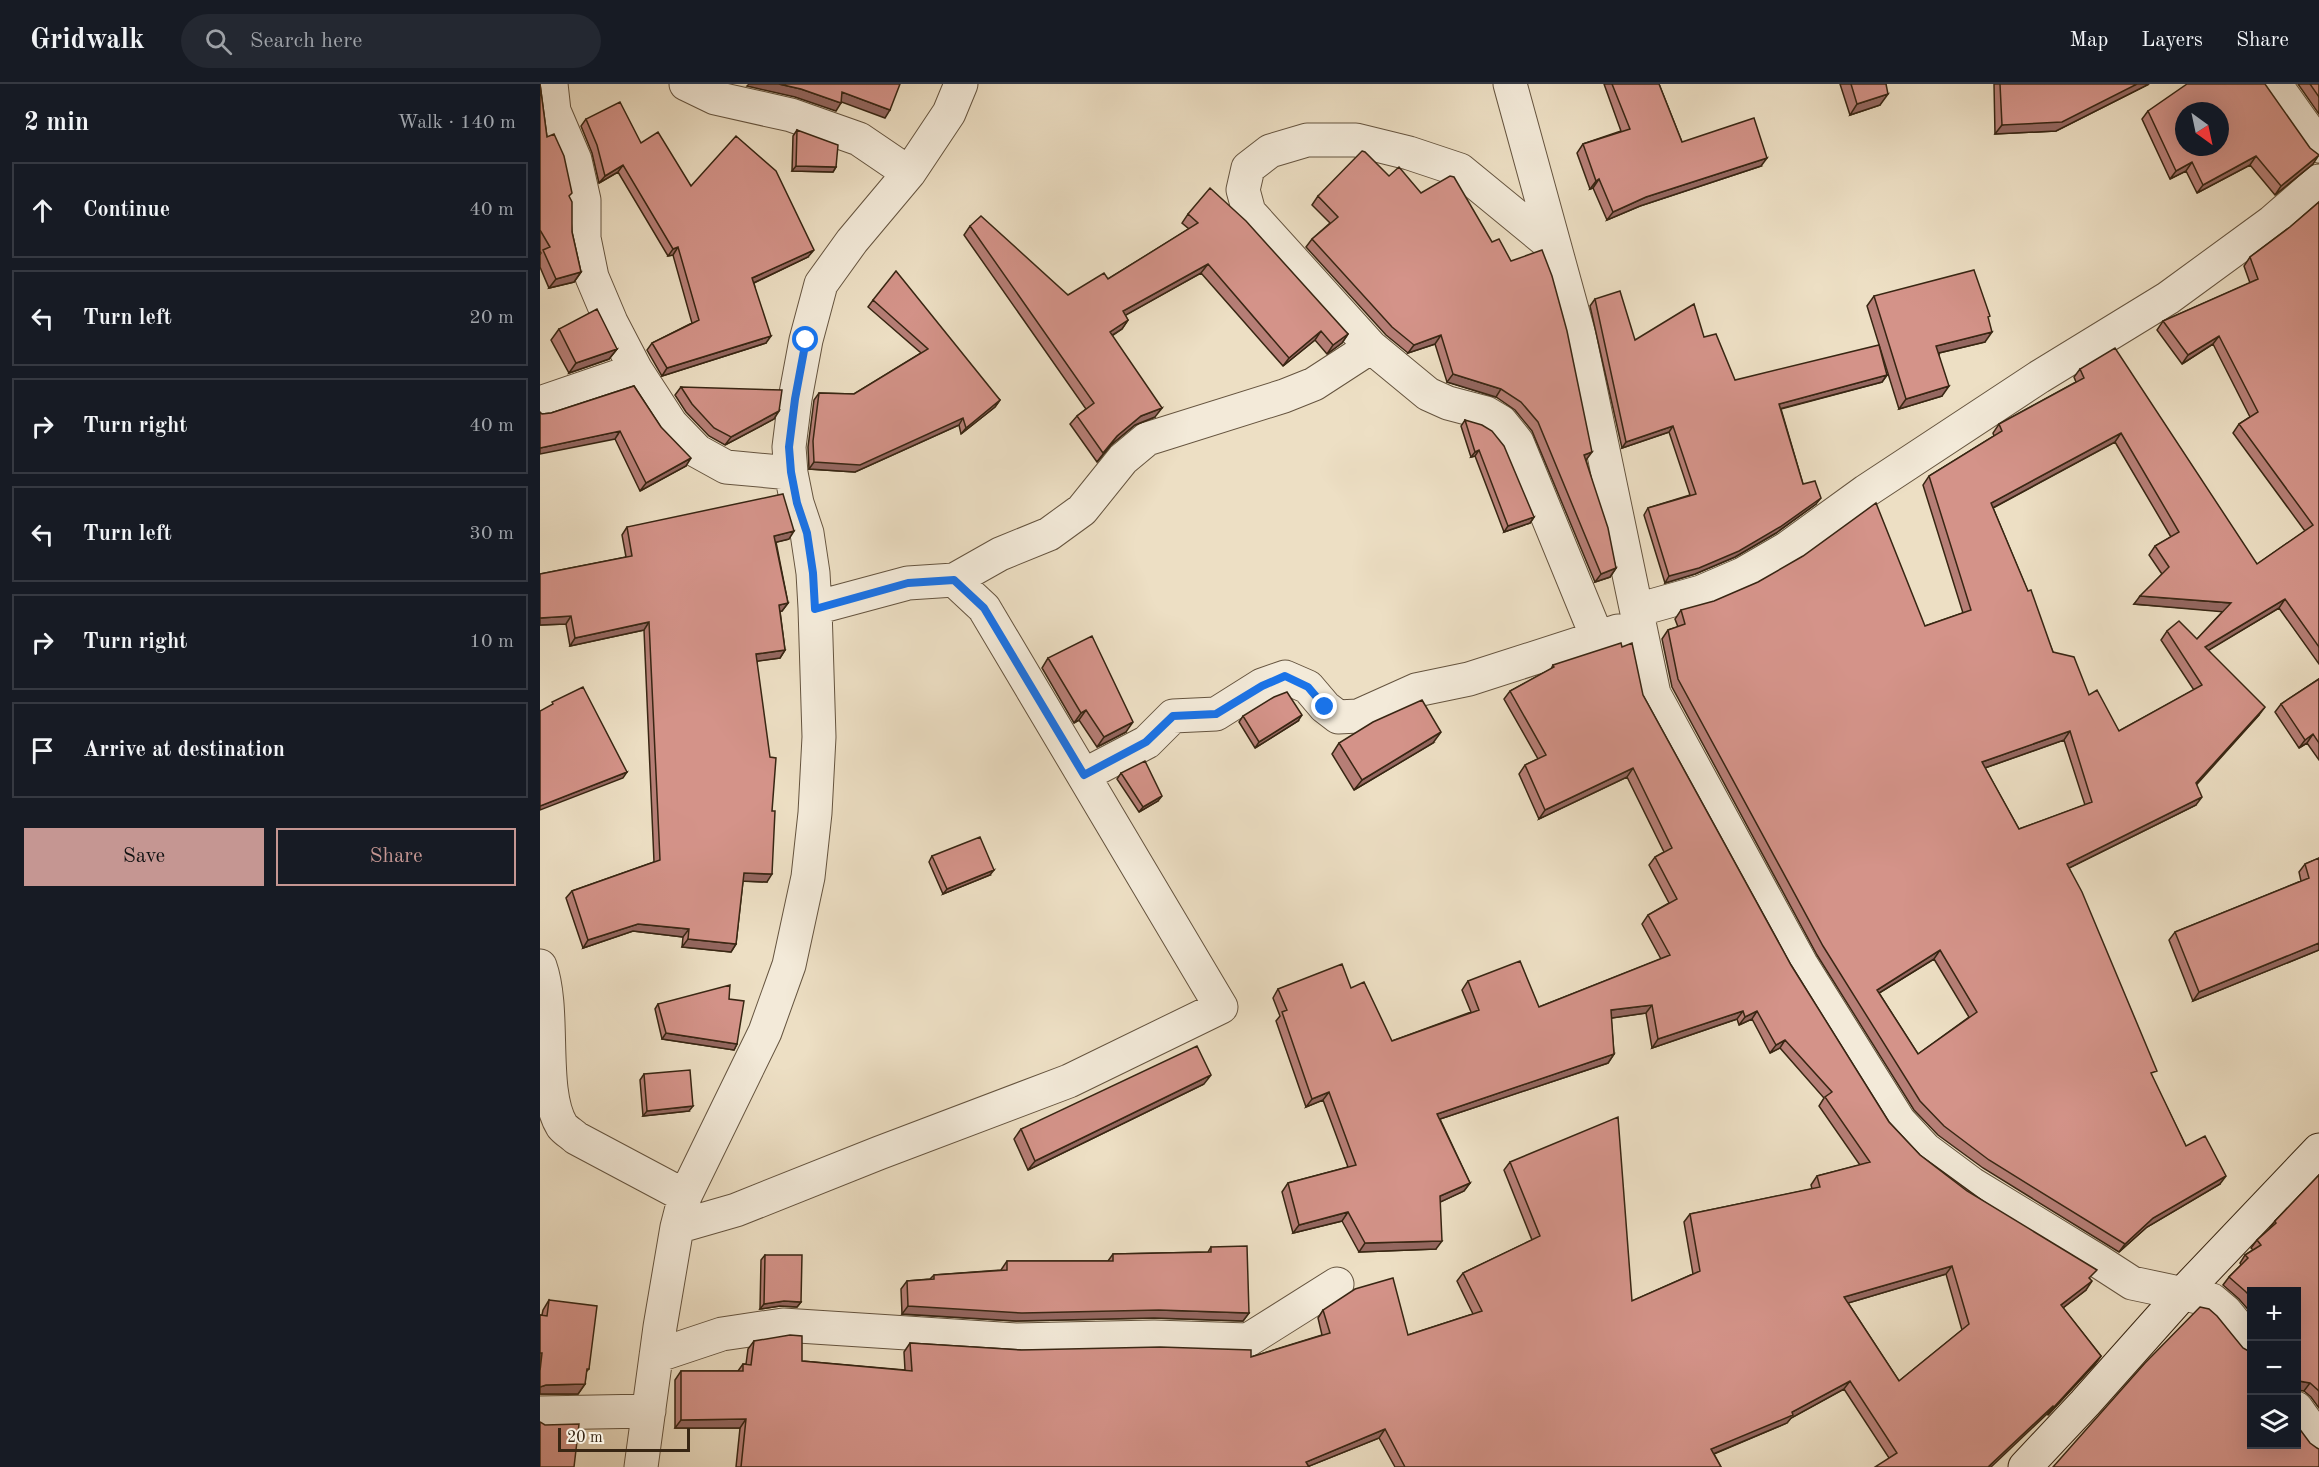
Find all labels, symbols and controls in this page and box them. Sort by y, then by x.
search box [181,14,601,68]
icon: search [202,25,235,58]
text: Gridwalk [30,27,145,55]
text: Search here [250,30,362,52]
text: Map [2069,30,2108,51]
text: Layers [2141,30,2203,51]
text: Share [2236,30,2289,51]
north arrow [2175,102,2229,156]
text: 2 min [24,110,89,136]
text: Walk · 140 m [397,113,516,133]
icon: ahead [26,194,59,227]
text: Continue [83,199,170,221]
text: 40 m [469,200,514,220]
icon: left [26,302,59,335]
text: Turn left [83,307,172,329]
text: 20 m [469,308,514,328]
route start [792,326,818,352]
icon: right [26,410,59,443]
text: Turn right [83,415,187,437]
text: 40 m [469,416,514,436]
icon: left [26,518,59,551]
text: Turn left [83,523,172,545]
text: 30 m [469,524,514,544]
icon: right [26,626,59,659]
text: Turn right [83,631,187,653]
text: 10 m [469,632,514,652]
route end [1311,693,1337,719]
icon: arrive [26,734,59,767]
text: Arrive at destination [83,739,285,761]
button: Save [24,828,264,886]
button: Share [276,828,516,886]
map controls [2247,1287,2301,1449]
button: + [2247,1287,2301,1341]
button: − [2247,1341,2301,1395]
button: layers [2247,1395,2301,1449]
scale bar [558,1425,690,1452]
text: 20 m [567,1430,603,1446]

